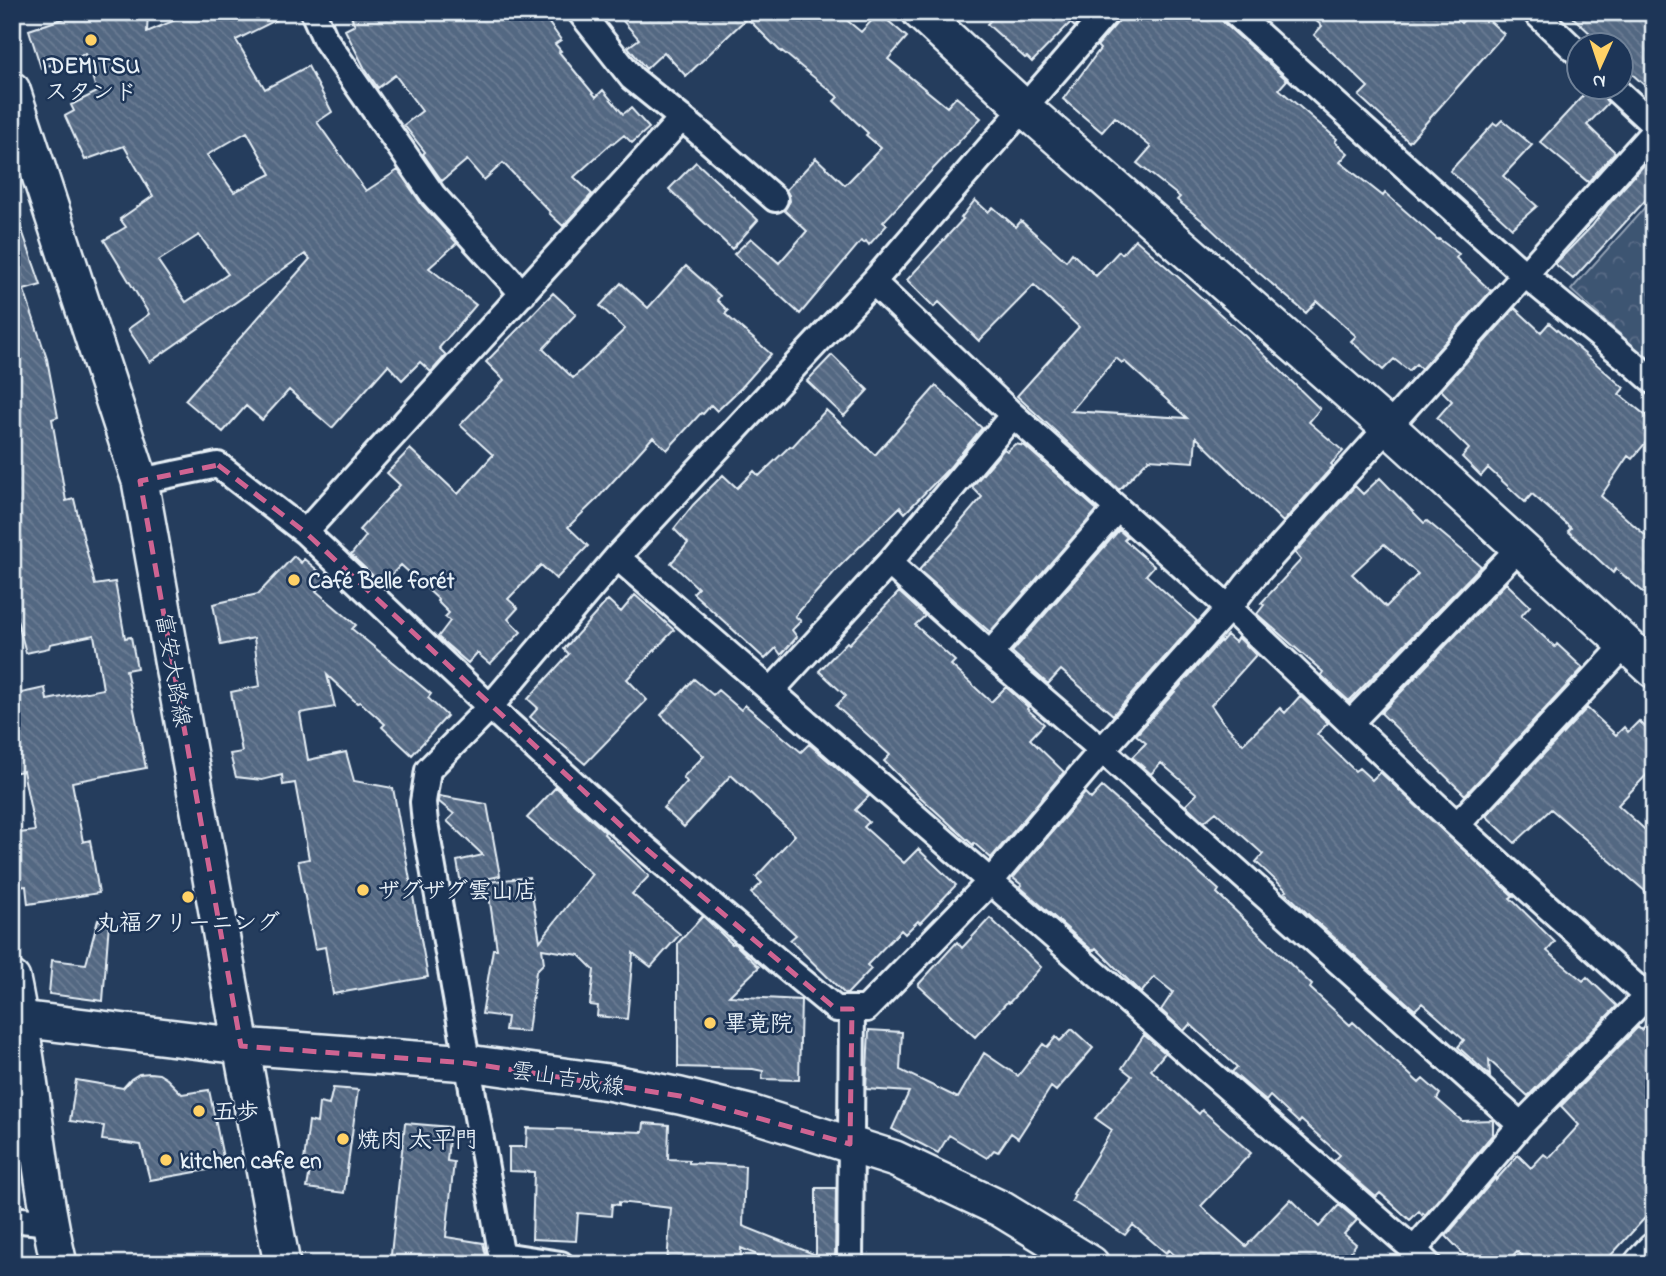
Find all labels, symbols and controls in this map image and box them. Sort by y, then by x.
marker: IDEMITSU スタンド [83,32,99,48]
north arrow [1564,32,1634,102]
place label: IDEMITSU スタンド [42,51,140,110]
text: N [1592,67,1606,94]
place label: Café Belle forét [308,566,455,599]
marker: Café Belle forét [286,572,302,588]
street label: 富安大路線 [145,611,198,730]
place label: ザグザグ雲山店 [377,876,537,909]
marker: ザグザグ雲山店 [355,882,371,898]
marker: 丸福クリーニング [180,889,196,905]
place label: 丸福クリーニング [96,908,280,941]
place label: 畢竟院 [724,1009,793,1042]
marker: 畢竟院 [702,1015,718,1031]
street label: 雲山吉成線 [508,1055,627,1106]
place label: 五歩 [213,1097,259,1130]
marker: 五歩 [191,1103,207,1119]
place label: 焼肉 太平門 [357,1125,478,1158]
marker: 焼肉 太平門 [335,1131,351,1147]
place label: kitchen cafe en [180,1146,321,1179]
marker: kitchen cafe en [158,1152,174,1168]

